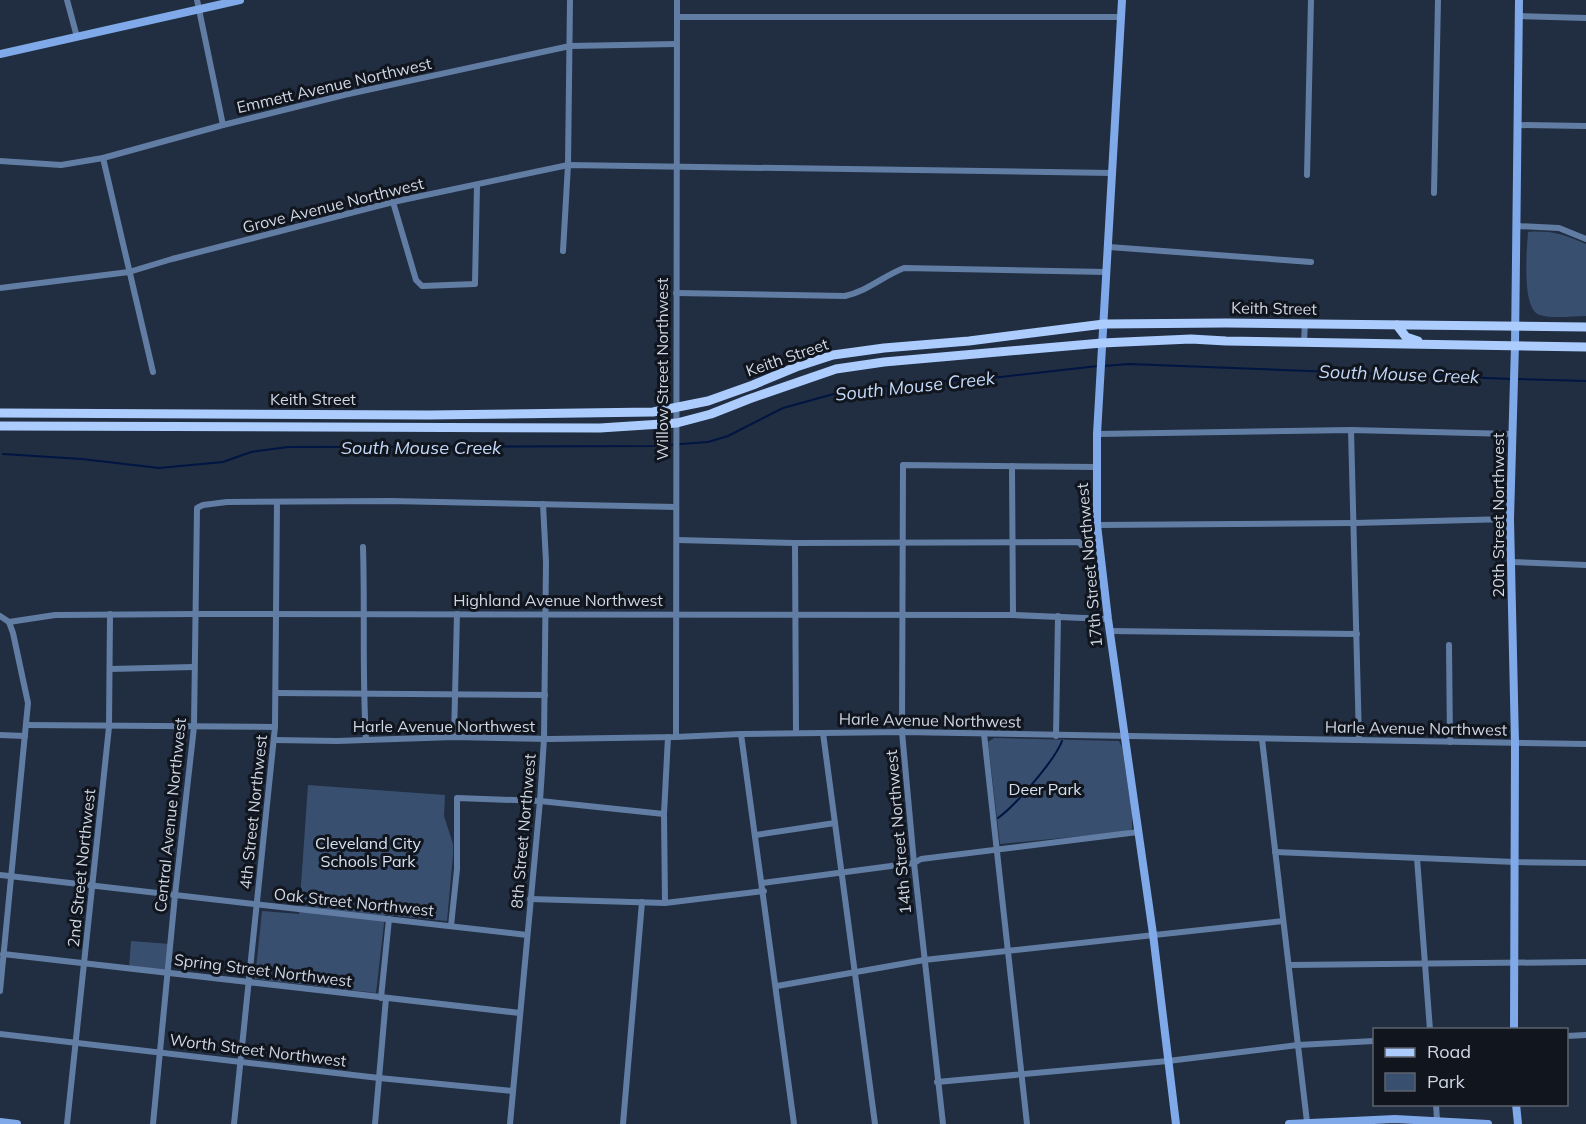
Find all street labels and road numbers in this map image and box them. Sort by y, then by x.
street label: Emmett Avenue Northwest [235,53,434,117]
street label: Grove Avenue Northwest [240,173,426,237]
street label: Willow Street Northwest [652,277,672,460]
street label: Keith Street [1231,297,1318,319]
street label: Keith Street [743,333,831,380]
street label: Keith Street [270,389,356,409]
street label: 20th Street Northwest [1488,432,1508,597]
street label: 17th Street Northwest [1072,482,1106,648]
street label: Highland Avenue Northwest [453,590,663,610]
street label: Harle Avenue Northwest [839,708,1022,732]
street label: Central Avenue Northwest [150,716,190,913]
street label: Harle Avenue Northwest [353,716,536,736]
street label: Harle Avenue Northwest [1325,716,1508,740]
street label: 4th Street Northwest [235,733,271,890]
street label: 14th Street Northwest [881,749,915,915]
street label: 8th Street Northwest [506,752,540,909]
street label: 2nd Street Northwest [63,787,99,948]
street label: Oak Street Northwest [273,884,435,920]
street label: Spring Street Northwest [173,949,353,991]
street label: Worth Street Northwest [168,1029,348,1071]

